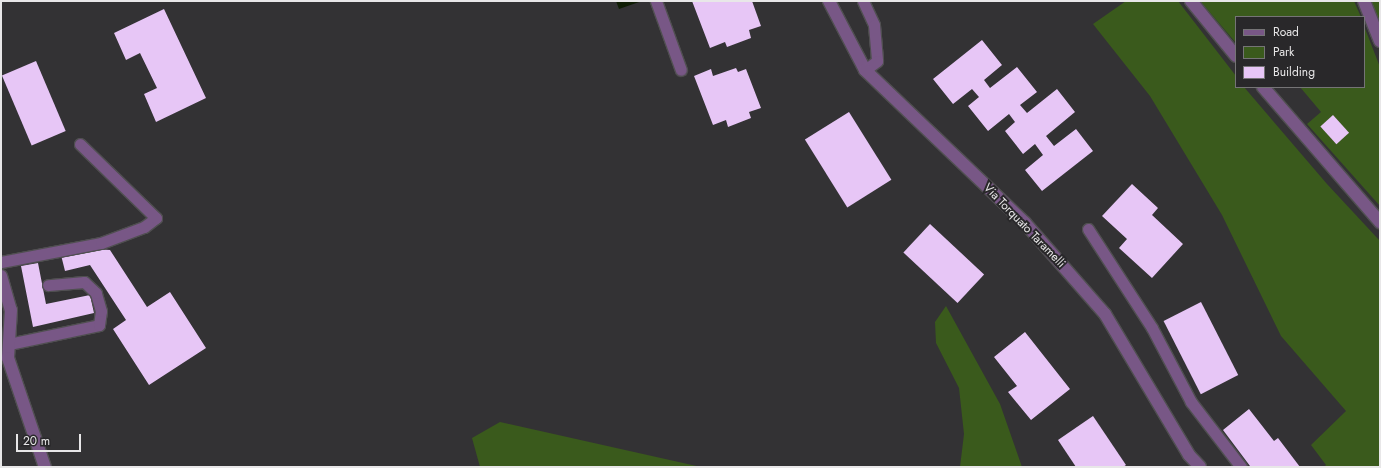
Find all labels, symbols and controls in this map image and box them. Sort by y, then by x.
legend [1235,16,1365,88]
text: Road [1273,23,1299,41]
text: Park [1273,43,1294,61]
text: Building [1273,63,1315,81]
street label: Via Torquato Taramelli [980,181,1068,271]
scale bar [18,426,83,452]
text: 20 m [23,432,50,450]

